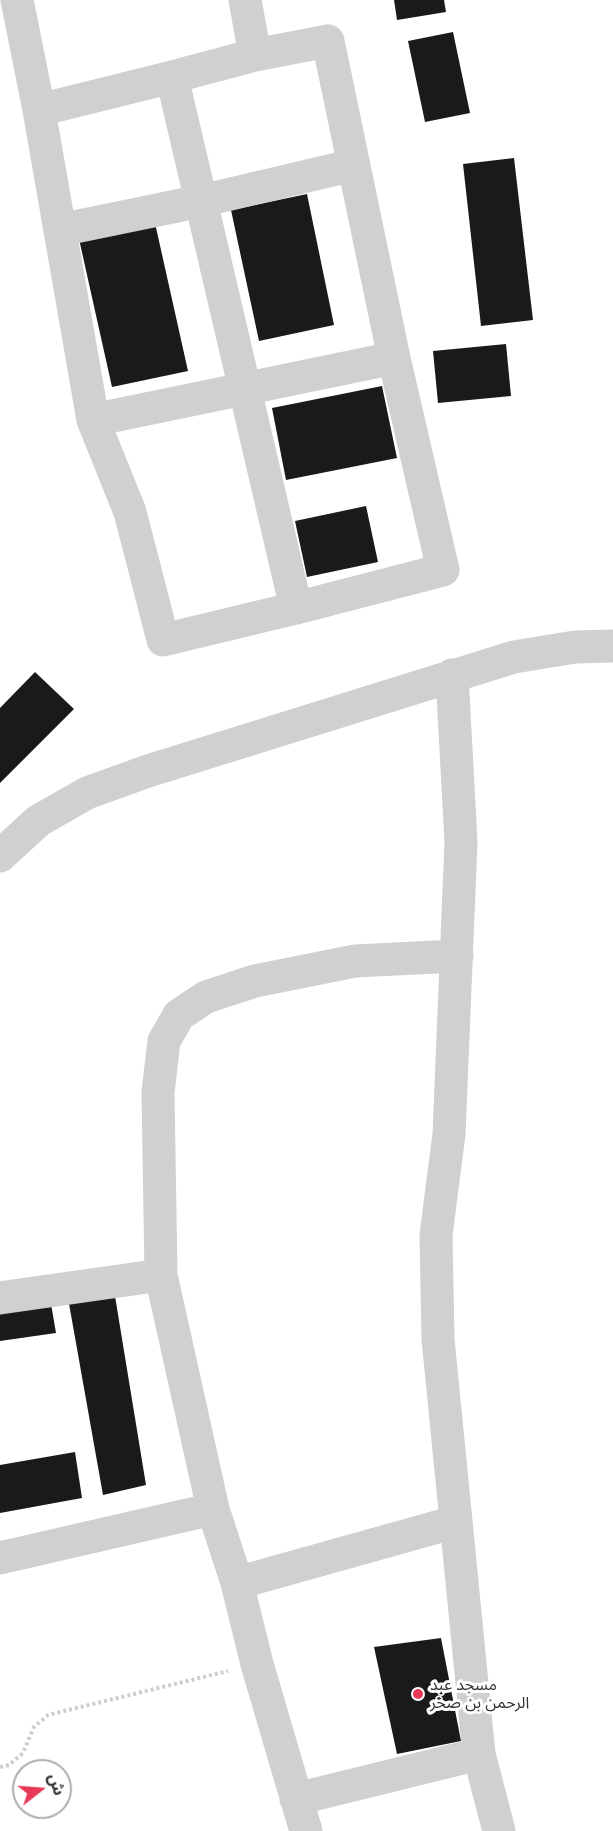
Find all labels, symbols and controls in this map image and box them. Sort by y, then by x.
place label: مسجد عبد الرحمن بن صخر [430,1675,529,1713]
marker: مسجد عبد الرحمن بن صخر [411,1687,425,1701]
north arrow [12,1759,72,1819]
text: ش [44,1771,71,1798]

